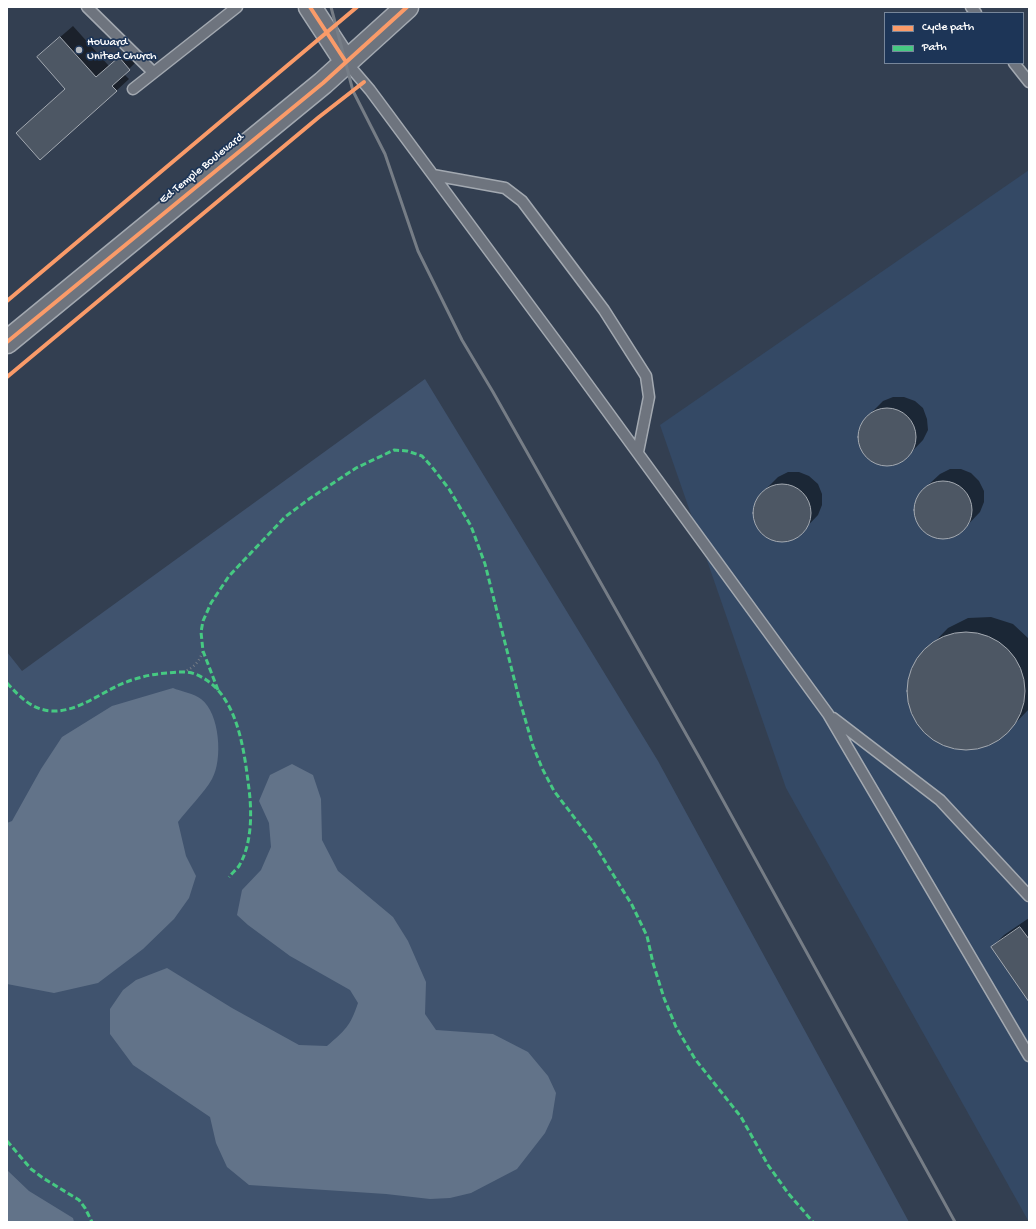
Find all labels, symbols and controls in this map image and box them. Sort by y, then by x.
legend [884,12,1024,64]
text: Cycle path [922,21,974,35]
place label: Howard United Church [87,36,157,64]
text: Path [922,41,947,55]
marker: Howard United Church [74,45,84,55]
street label: Ed Temple Boulevard [157,131,247,207]

